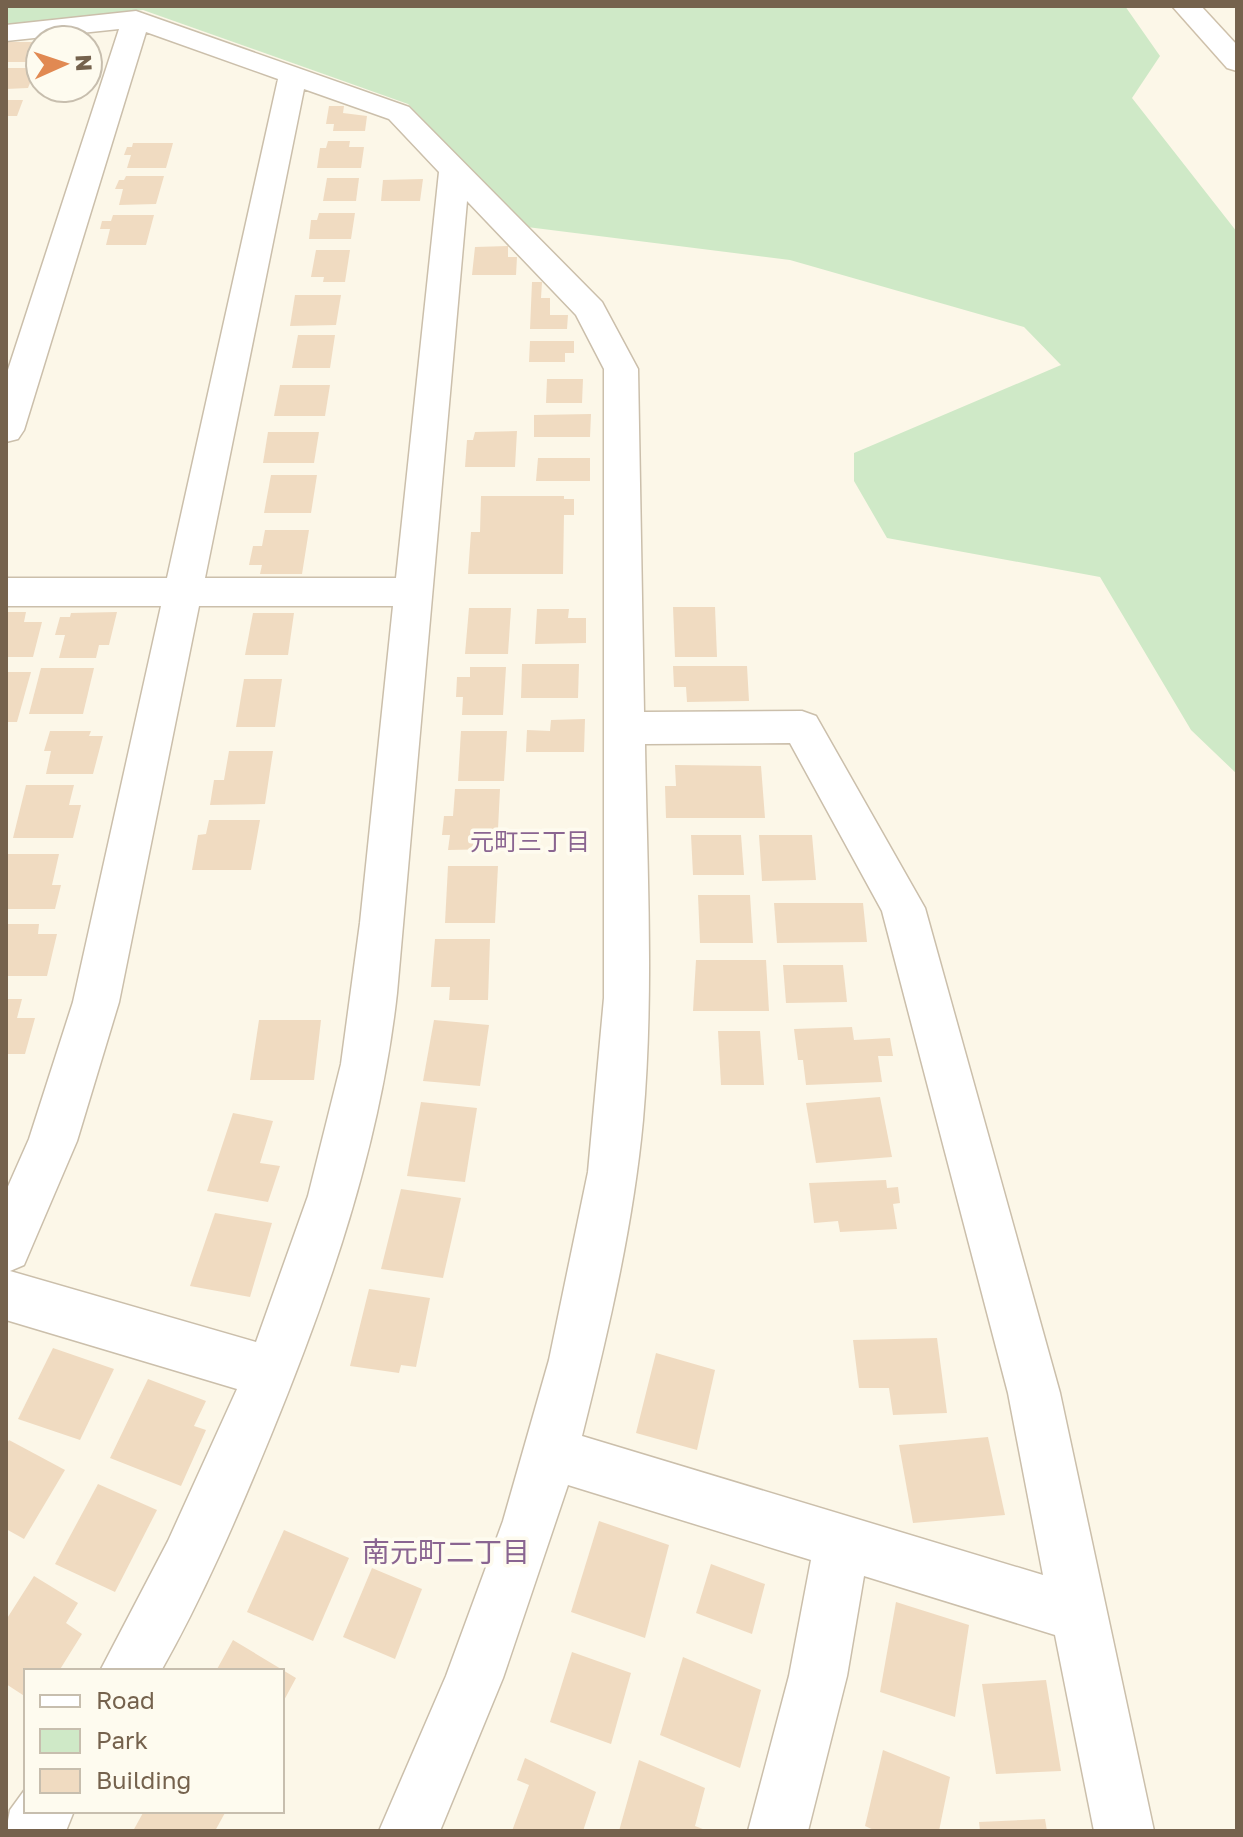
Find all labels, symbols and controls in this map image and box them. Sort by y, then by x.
north arrow [24,24,104,104]
text: N [71,54,98,72]
district label: 元町三丁目 [470,826,590,855]
district label: 南元町二丁目 [362,1535,530,1568]
legend [24,1669,284,1813]
text: Road [96,1685,155,1714]
text: Park [96,1725,148,1754]
text: Building [96,1765,191,1794]

